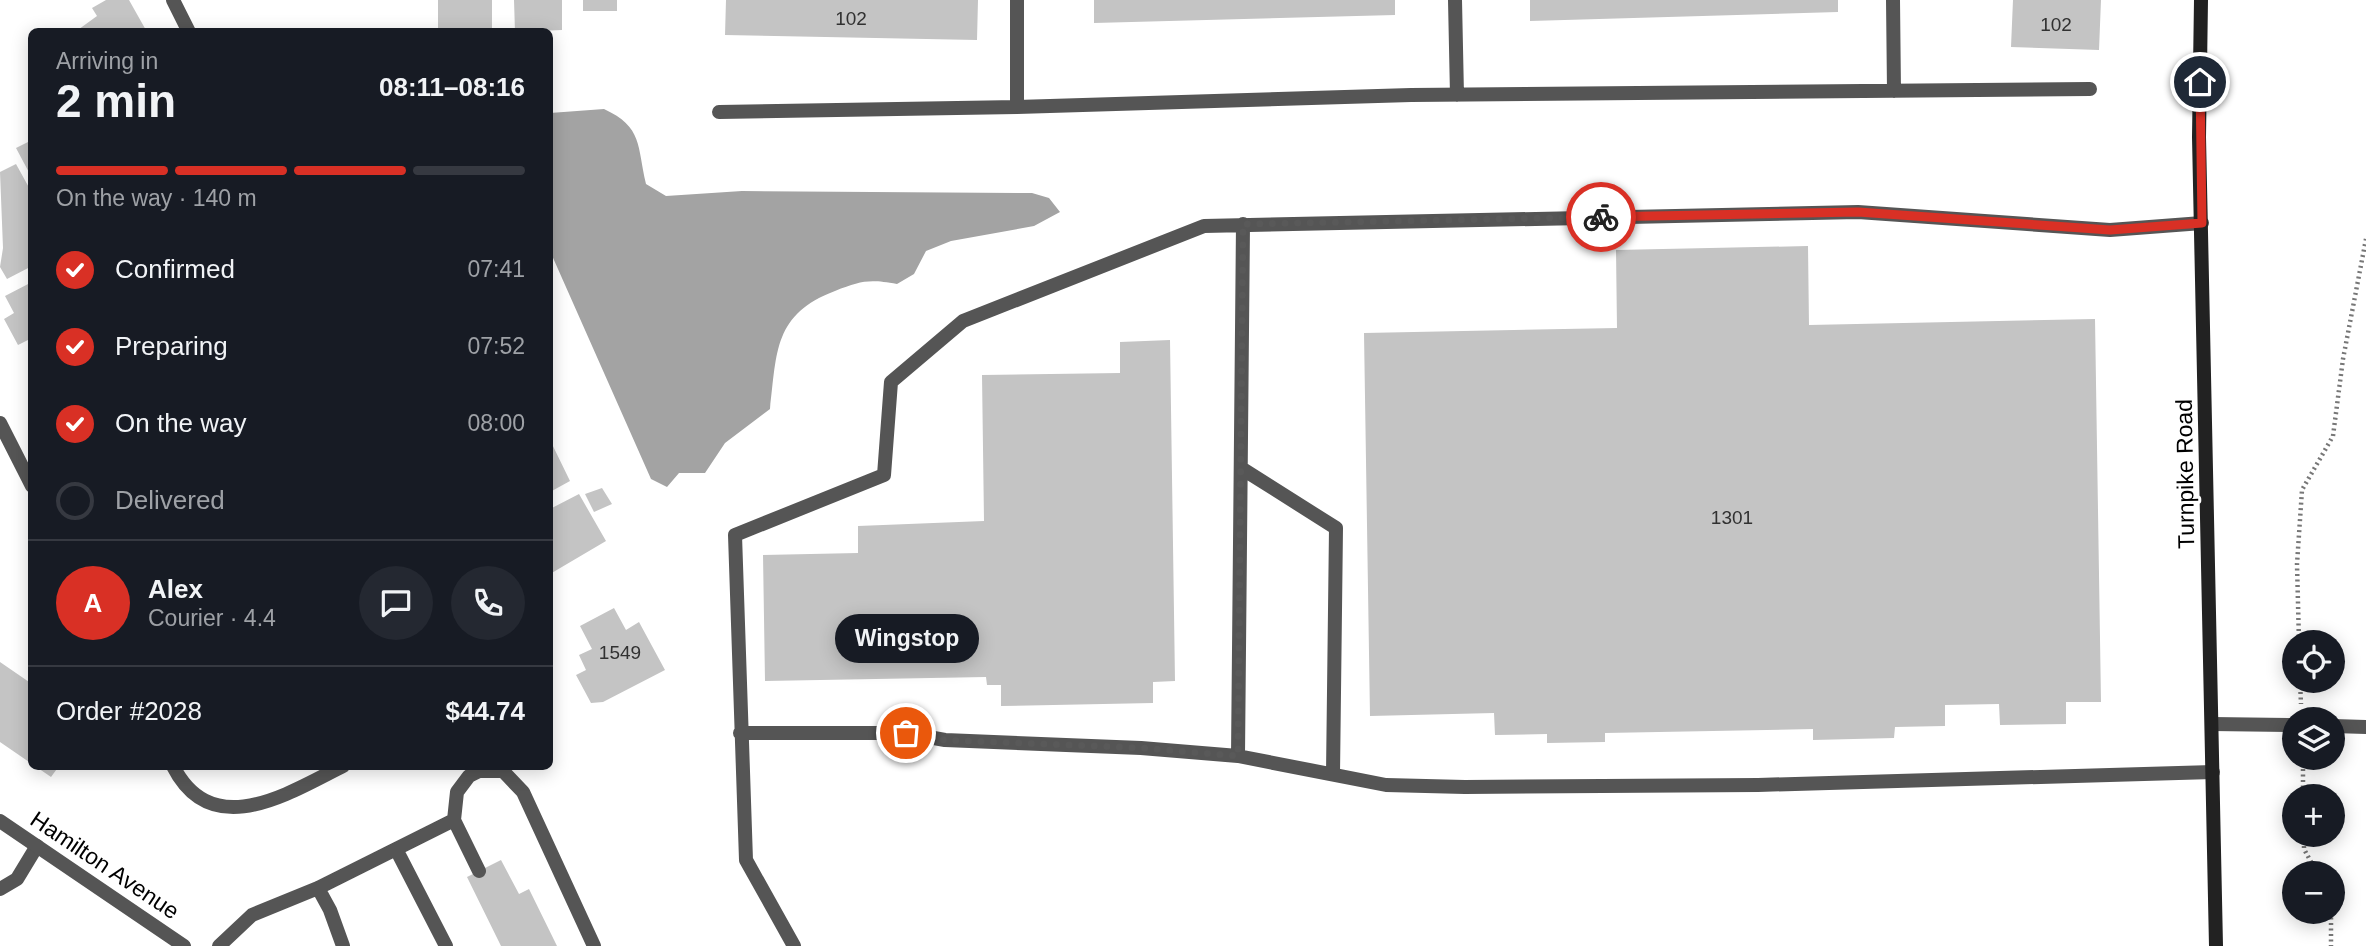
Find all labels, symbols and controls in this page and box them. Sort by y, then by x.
house number: 102 [835,8,867,29]
house number: 102 [2040,14,2072,35]
text: Arriving in [56,48,158,74]
pin [2170,52,2230,112]
icon: home [2181,63,2219,101]
text: 08:11–08:16 [379,72,525,102]
text: 2 min [56,75,176,127]
courier [1566,182,1636,252]
text: On the way · 140 m [56,185,257,211]
icon: bike [1582,198,1620,236]
icon: check [56,251,94,289]
text: Confirmed [115,254,235,284]
text: 07:41 [467,256,525,282]
icon: check [56,328,94,366]
text: Preparing [115,331,228,361]
text: 07:52 [467,333,525,359]
street label: Turnpike Road [2171,399,2199,549]
icon: check [56,405,94,443]
text: On the way [115,408,247,438]
text: 08:00 [467,410,525,436]
text: Delivered [115,485,225,515]
house number: 1301 [1711,507,1753,528]
button: chat [359,566,433,640]
button: phone [451,566,525,640]
text: Alex [148,574,203,604]
text: A [84,588,102,618]
text: Courier · 4.4 [148,605,276,631]
callout: Wingstop [834,614,978,663]
text: Wingstop [855,625,959,651]
map controls [2282,630,2345,924]
button: locate [2282,630,2345,693]
house number: 1549 [599,642,641,663]
text: Order #2028 [56,696,202,726]
text: $44.74 [445,696,525,726]
pin [876,703,936,763]
button: layers [2282,707,2345,770]
icon: bag [887,714,925,752]
button: + [2282,784,2345,847]
street label: Hamilton Avenue [26,806,184,924]
button: − [2282,861,2345,924]

